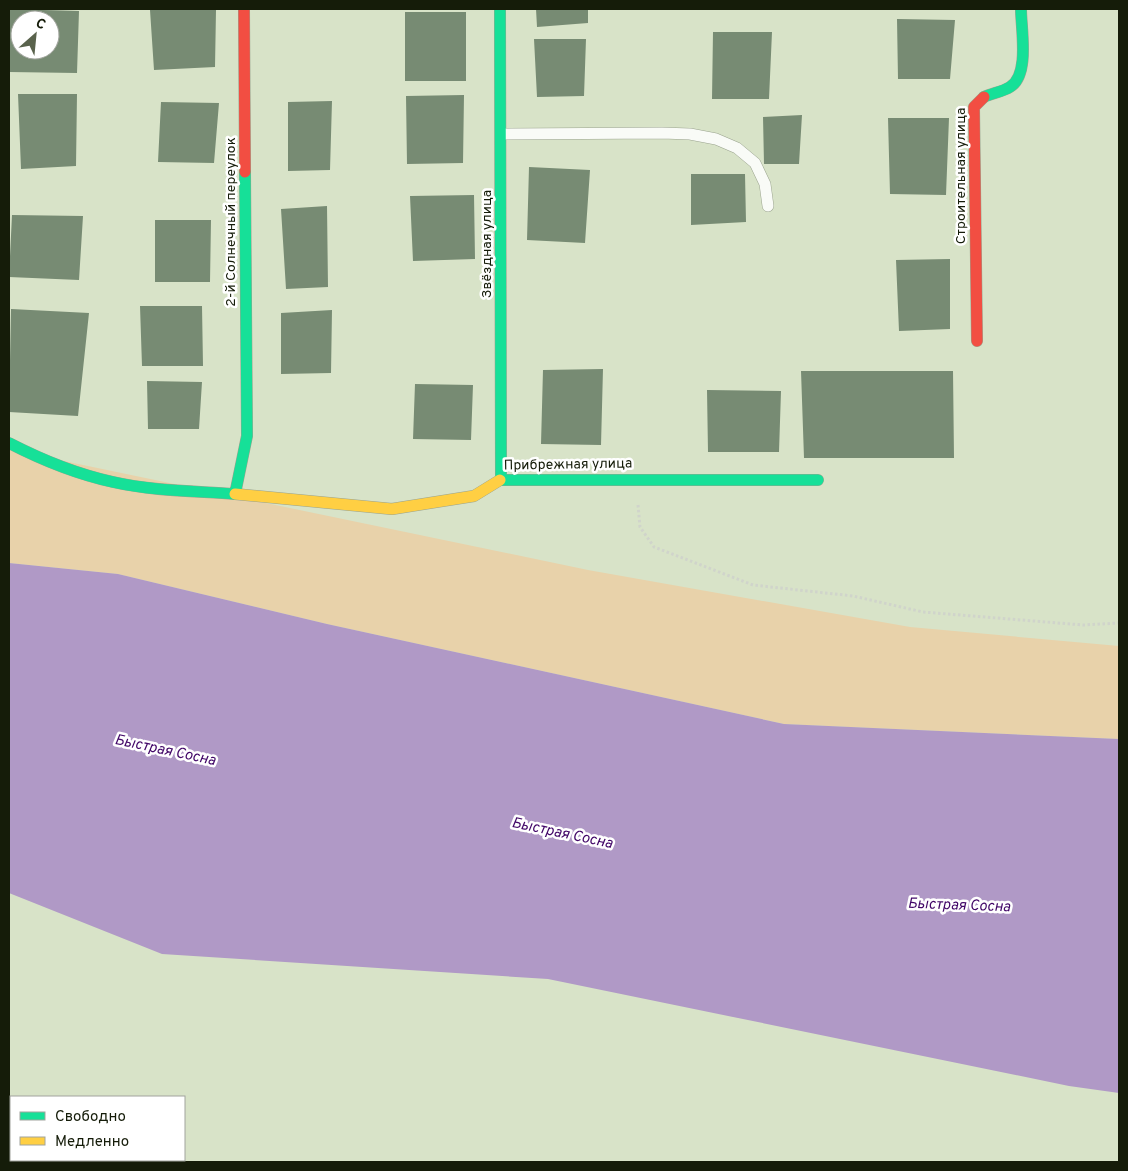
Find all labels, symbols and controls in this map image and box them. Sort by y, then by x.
north arrow [10,10,60,60]
text: С [32,15,48,34]
street label: Строительная улица [953,108,970,244]
street label: 2-й Солнечный переулок [223,137,240,307]
street label: Звёздная улица [479,190,496,298]
street label: Прибрежная улица [504,455,632,475]
water label: Быстрая Сосна [113,731,218,771]
water label: Быстрая Сосна [510,814,615,854]
water label: Быстрая Сосна [907,895,1011,917]
legend [10,1096,185,1161]
text: Свободно [55,1108,126,1127]
text: Медленно [55,1133,129,1152]

